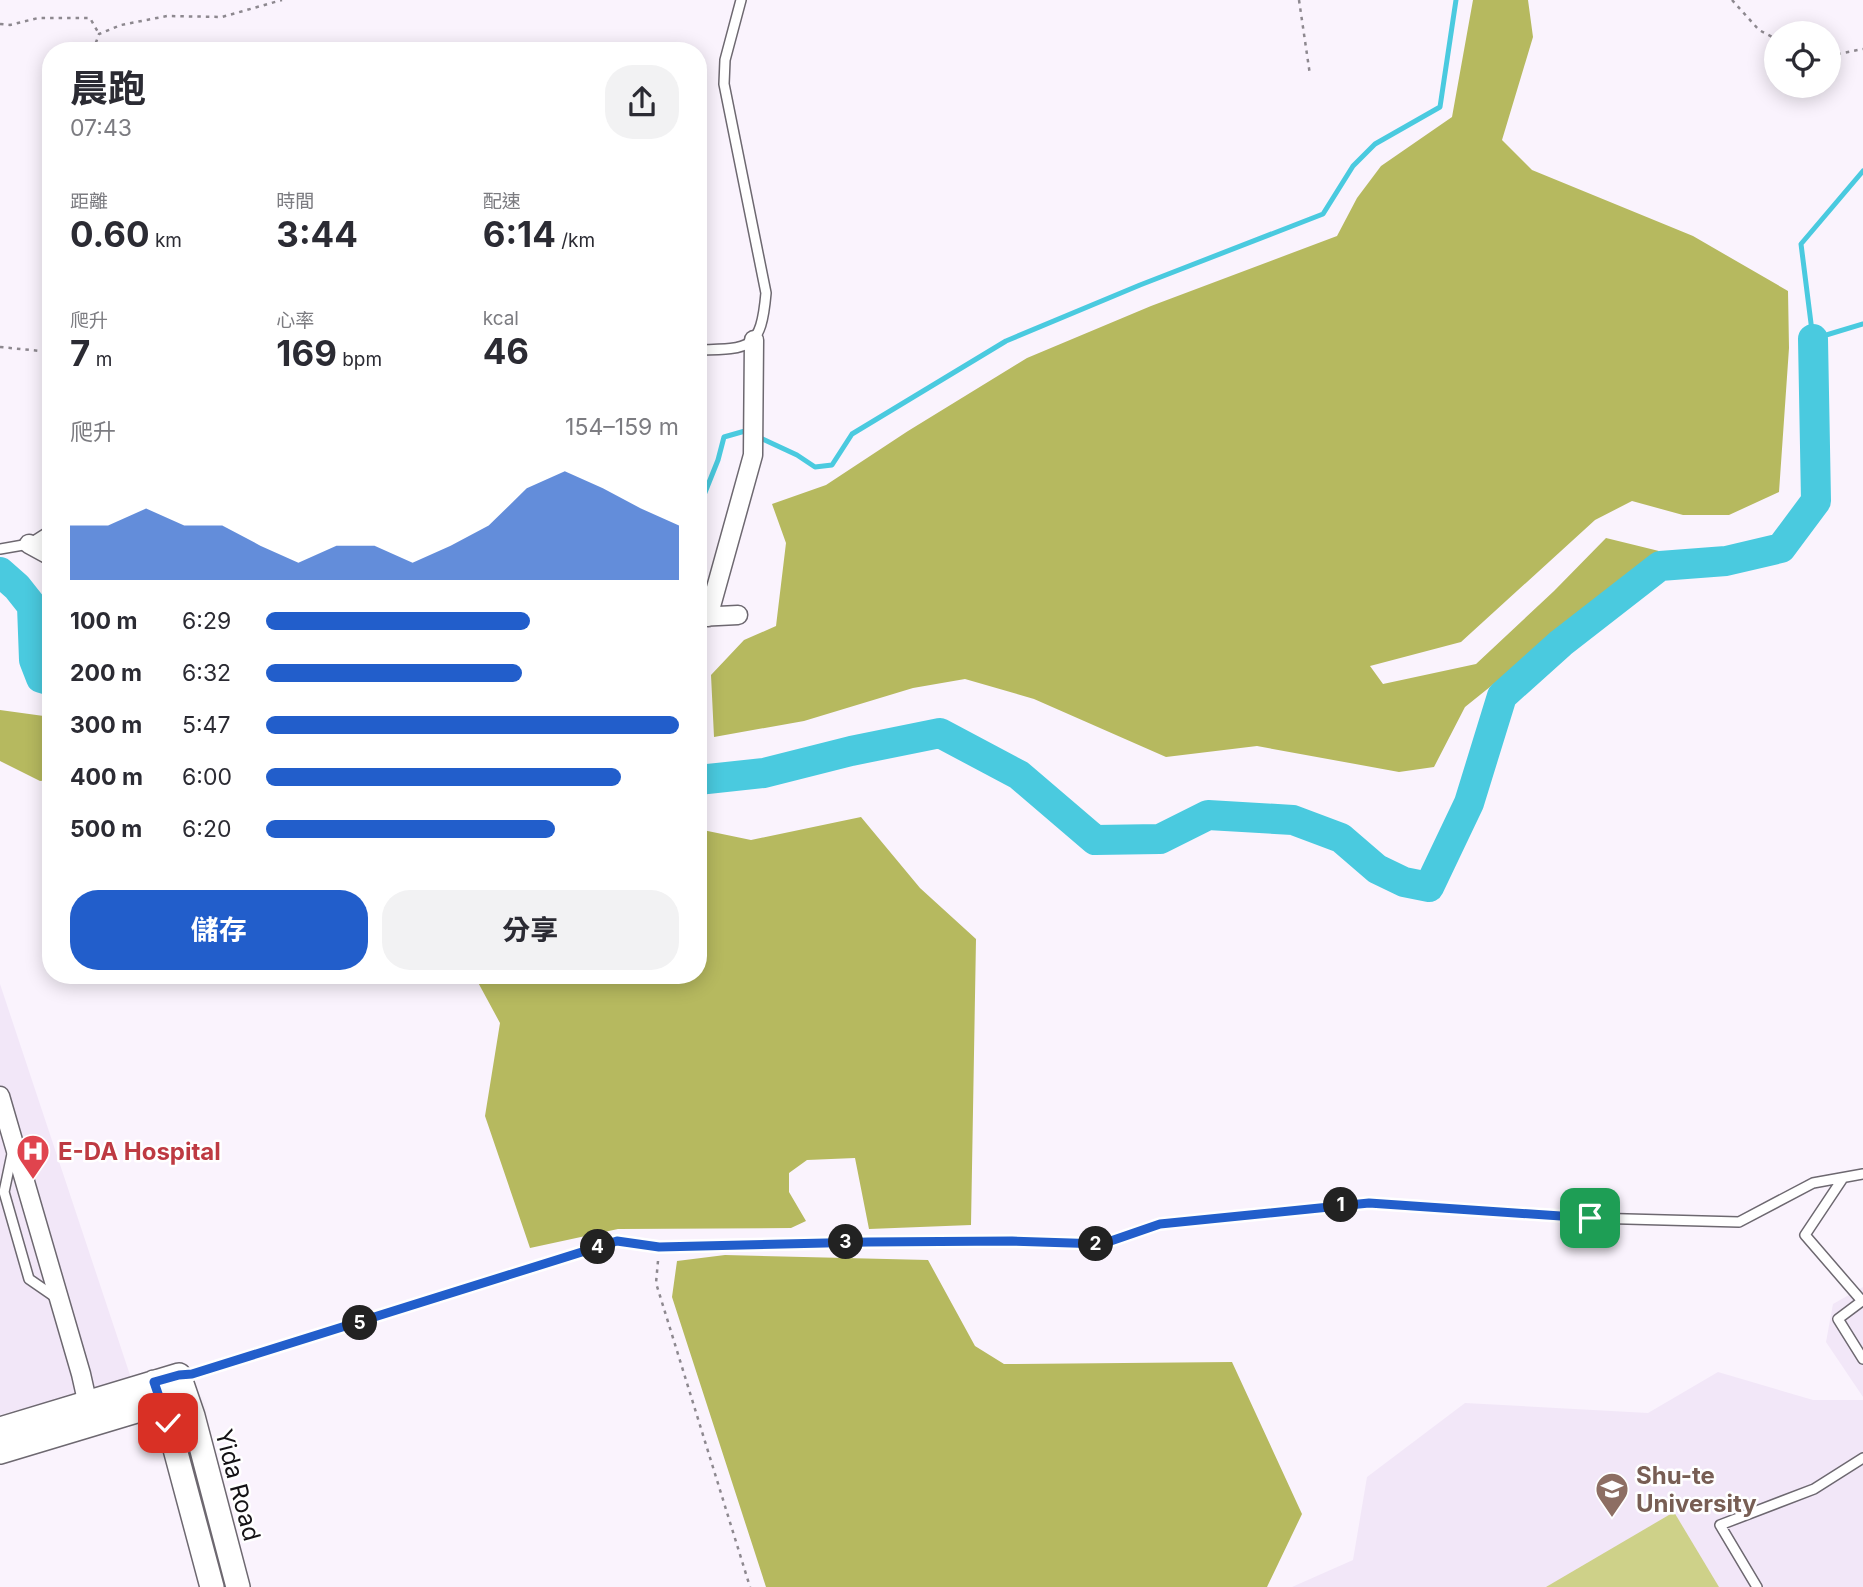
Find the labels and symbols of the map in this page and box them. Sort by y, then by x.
hospital icon: E-DA Hospital [14,1132,52,1181]
place label: E-DA Hospital [58,1137,221,1166]
pin: 1 [1324,1188,1358,1222]
pin [1560,1188,1620,1248]
pin: 3 [828,1224,864,1260]
pin: 2 [1078,1226,1114,1262]
pin: 4 [580,1230,616,1264]
pin: 5 [342,1306,378,1340]
pin [138,1393,198,1453]
street label: Yida Road [209,1426,267,1544]
place label: Shu-te University [1636,1461,1757,1518]
school or university icon: Shu-te University [1593,1470,1631,1519]

